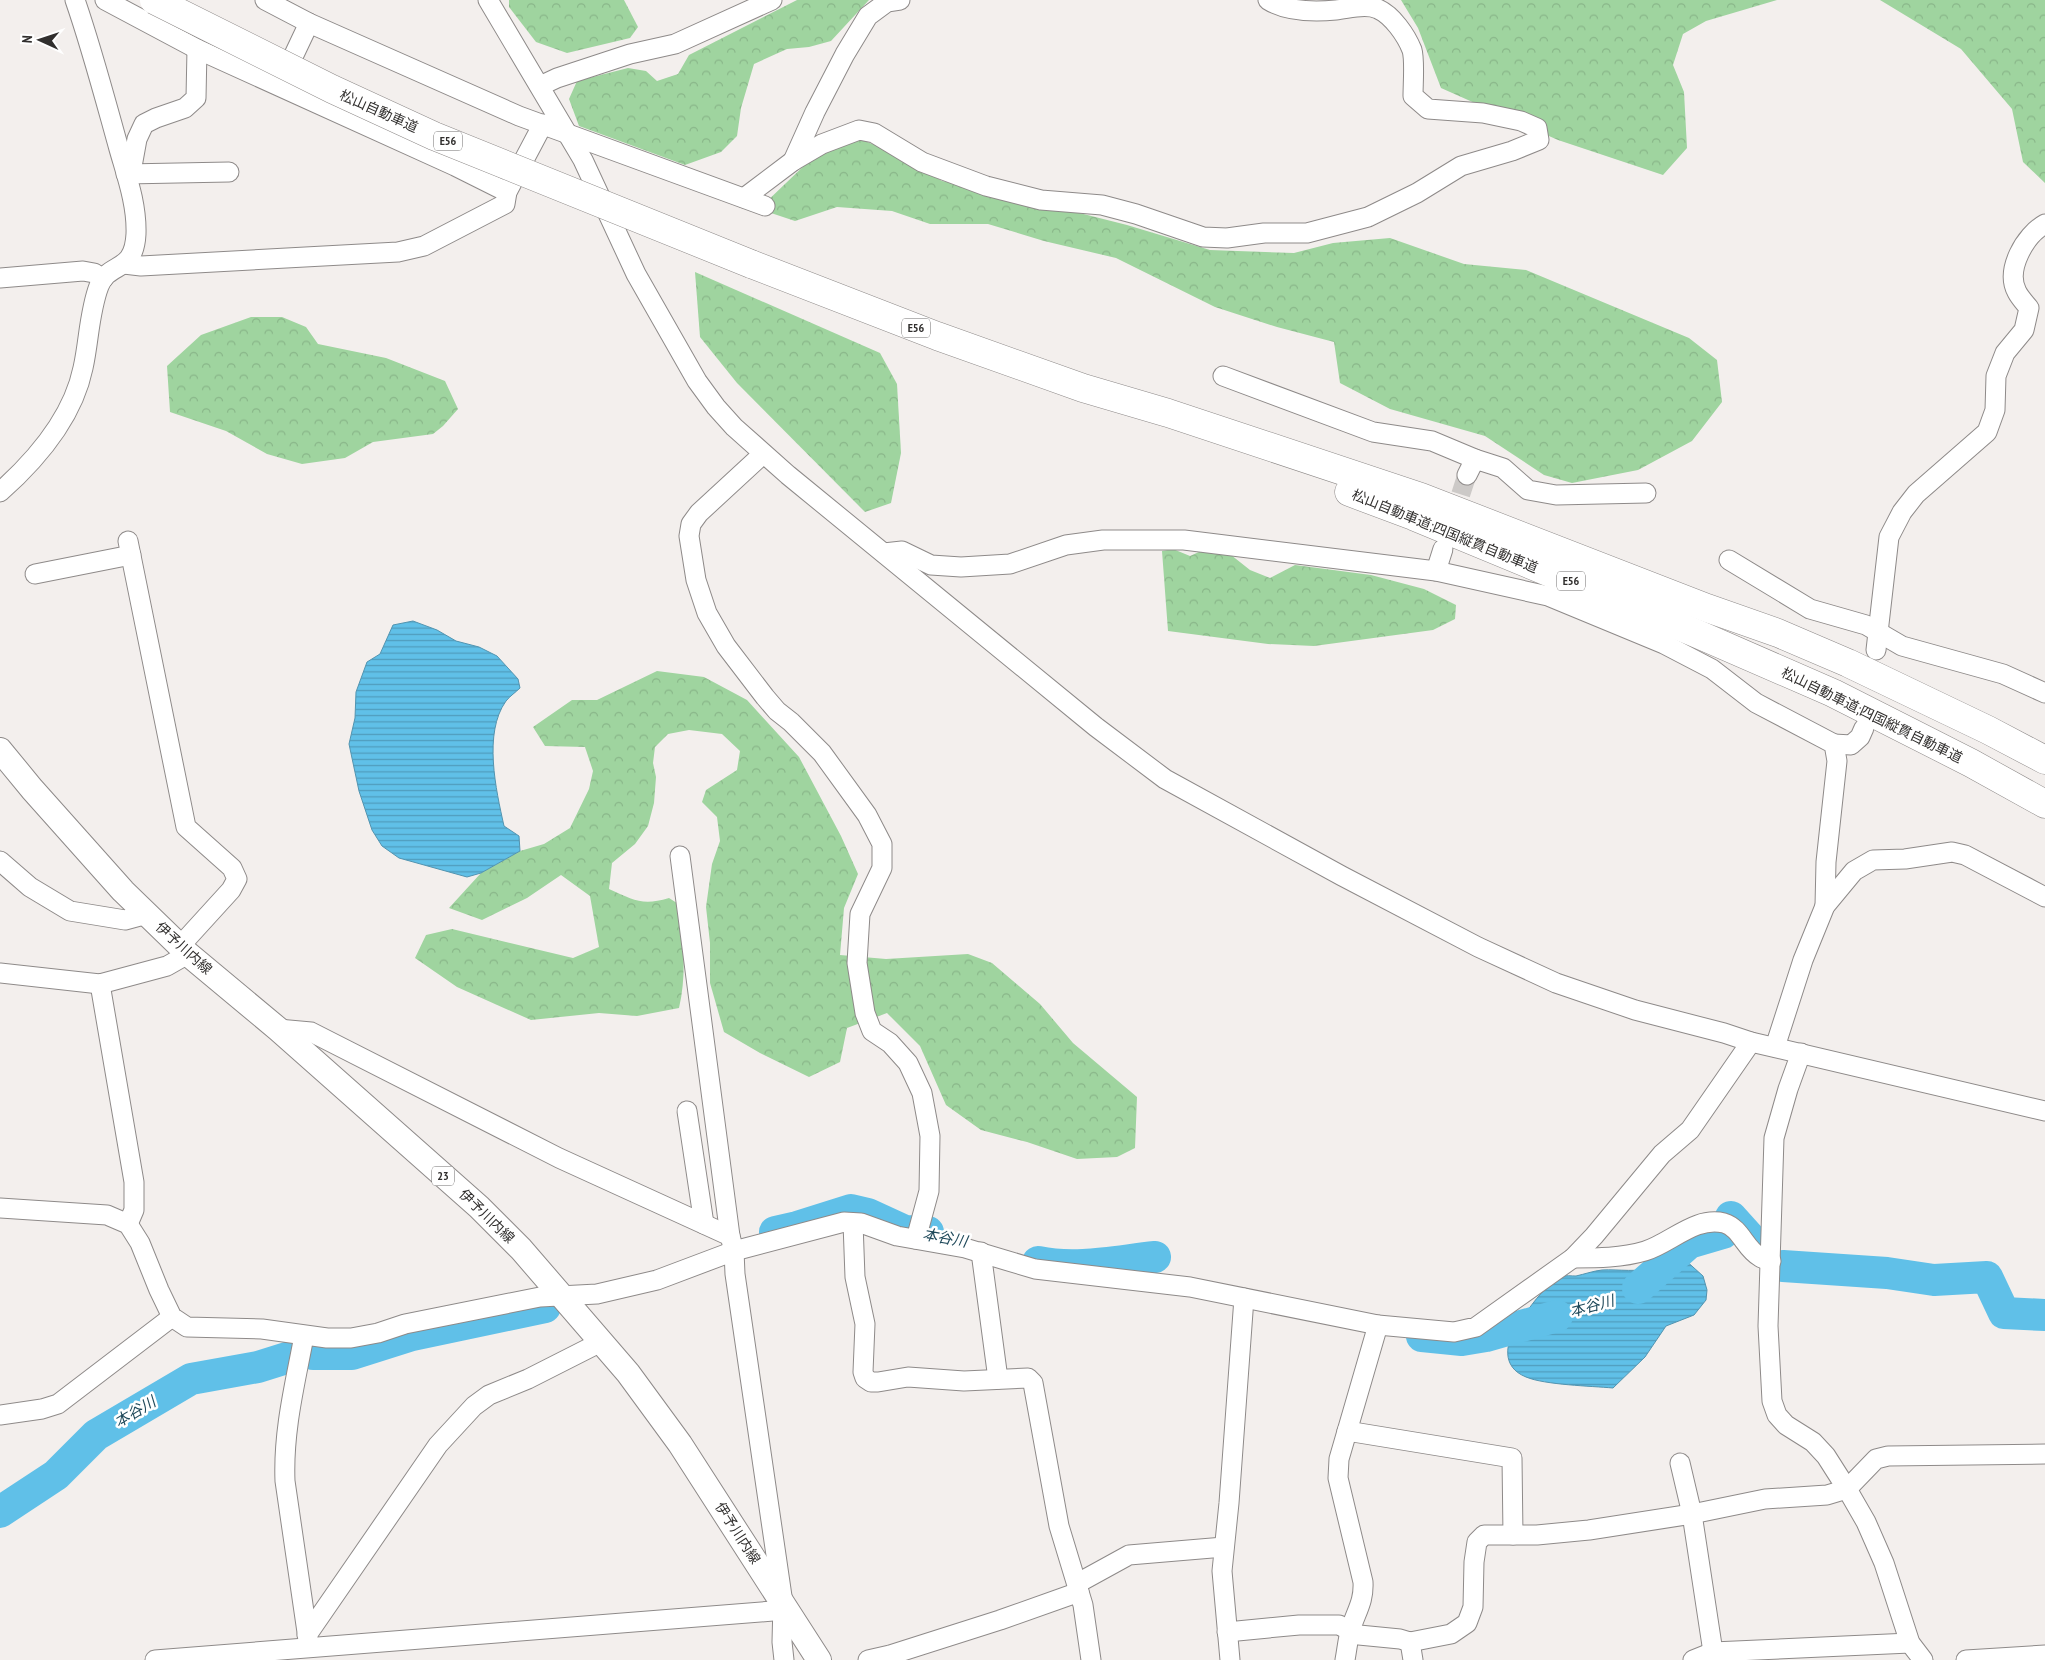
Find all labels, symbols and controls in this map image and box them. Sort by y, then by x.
north arrow [15,15,65,65]
text: N [18,35,36,44]
street label: 松山自動車道 [337,86,421,136]
road number: E56 [434,132,462,150]
road number: E56 [902,318,930,338]
street label: 松山自動車道;四国縦貫自動車道 [1349,485,1541,577]
road number: E56 [1557,572,1585,590]
street label: 松山自動車道;四国縦貫自動車道 [1779,663,1965,767]
street label: 伊予川内線 [152,918,216,978]
road number: 23 [432,1166,454,1186]
street label: 伊予川内線 [456,1185,518,1247]
water label: 本谷川 [921,1224,971,1251]
water label: 本谷川 [1568,1290,1618,1321]
water label: 本谷川 [111,1391,161,1431]
street label: 伊予川内線 [711,1499,765,1567]

